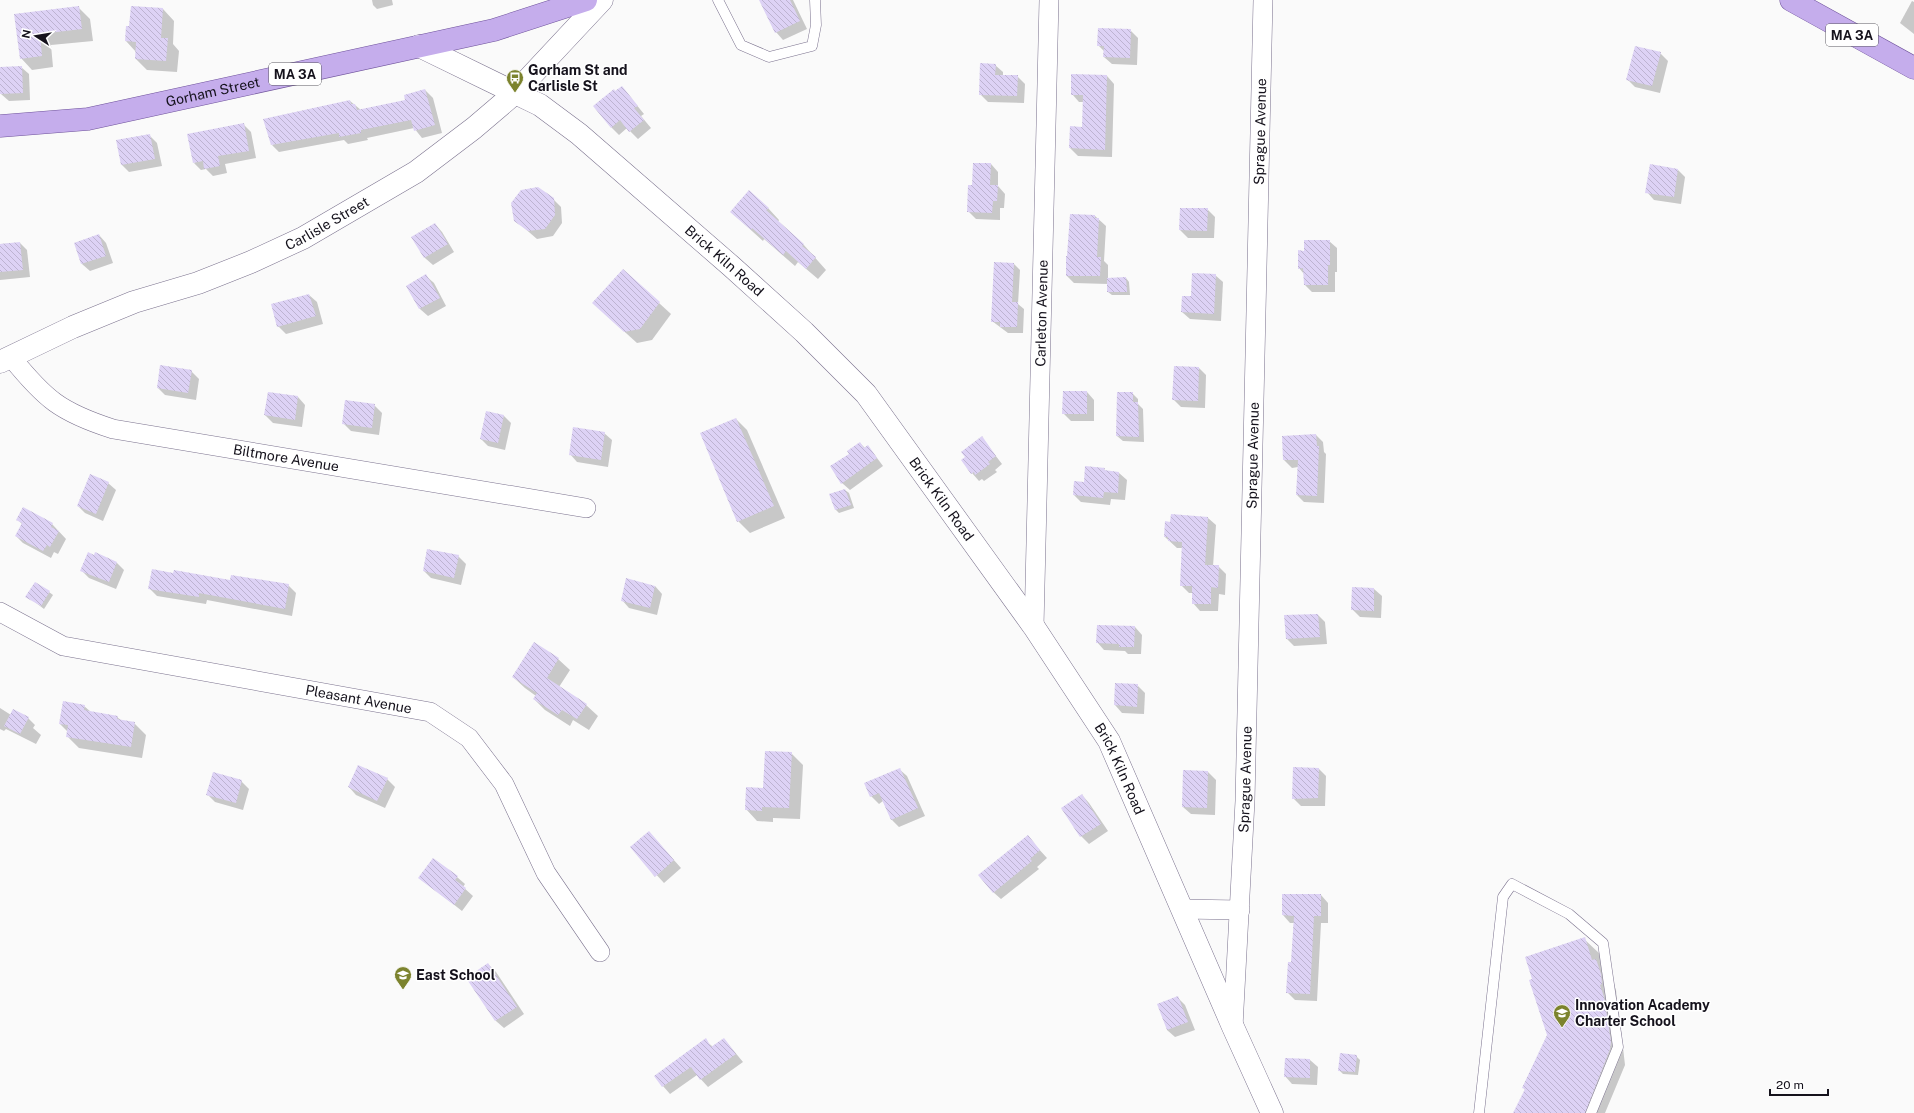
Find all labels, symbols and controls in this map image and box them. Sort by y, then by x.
north arrow [16,16,56,56]
road number: MA 3A [1826,24,1878,46]
text: N [19,28,33,39]
place label: Gorham St and Carlisle St [528,62,628,94]
road number: MA 3A [269,63,321,85]
bus stop icon: Gorham St and Carlisle St [505,68,525,93]
street label: Gorham Street [164,74,261,110]
street label: Sprague Avenue [1251,78,1269,185]
street label: Carlisle Street [283,193,372,253]
street label: Brick Kiln Road [682,222,767,299]
street label: Carleton Avenue [1032,259,1051,367]
street label: Sprague Avenue [1244,402,1262,509]
street label: Biltmore Avenue [232,441,340,475]
street label: Brick Kiln Road [906,454,977,544]
street label: Pleasant Avenue [304,682,413,717]
street label: Brick Kiln Road [1091,720,1148,817]
street label: Sprague Avenue [1235,726,1255,833]
school or university icon: East School [393,965,413,990]
place label: East School [416,967,496,983]
place label: Innovation Academy Charter School [1575,997,1710,1029]
school or university icon: Innovation Academy Charter School [1552,1003,1572,1028]
scale bar [1770,1071,1828,1097]
text: 20 m [1776,1078,1804,1092]

